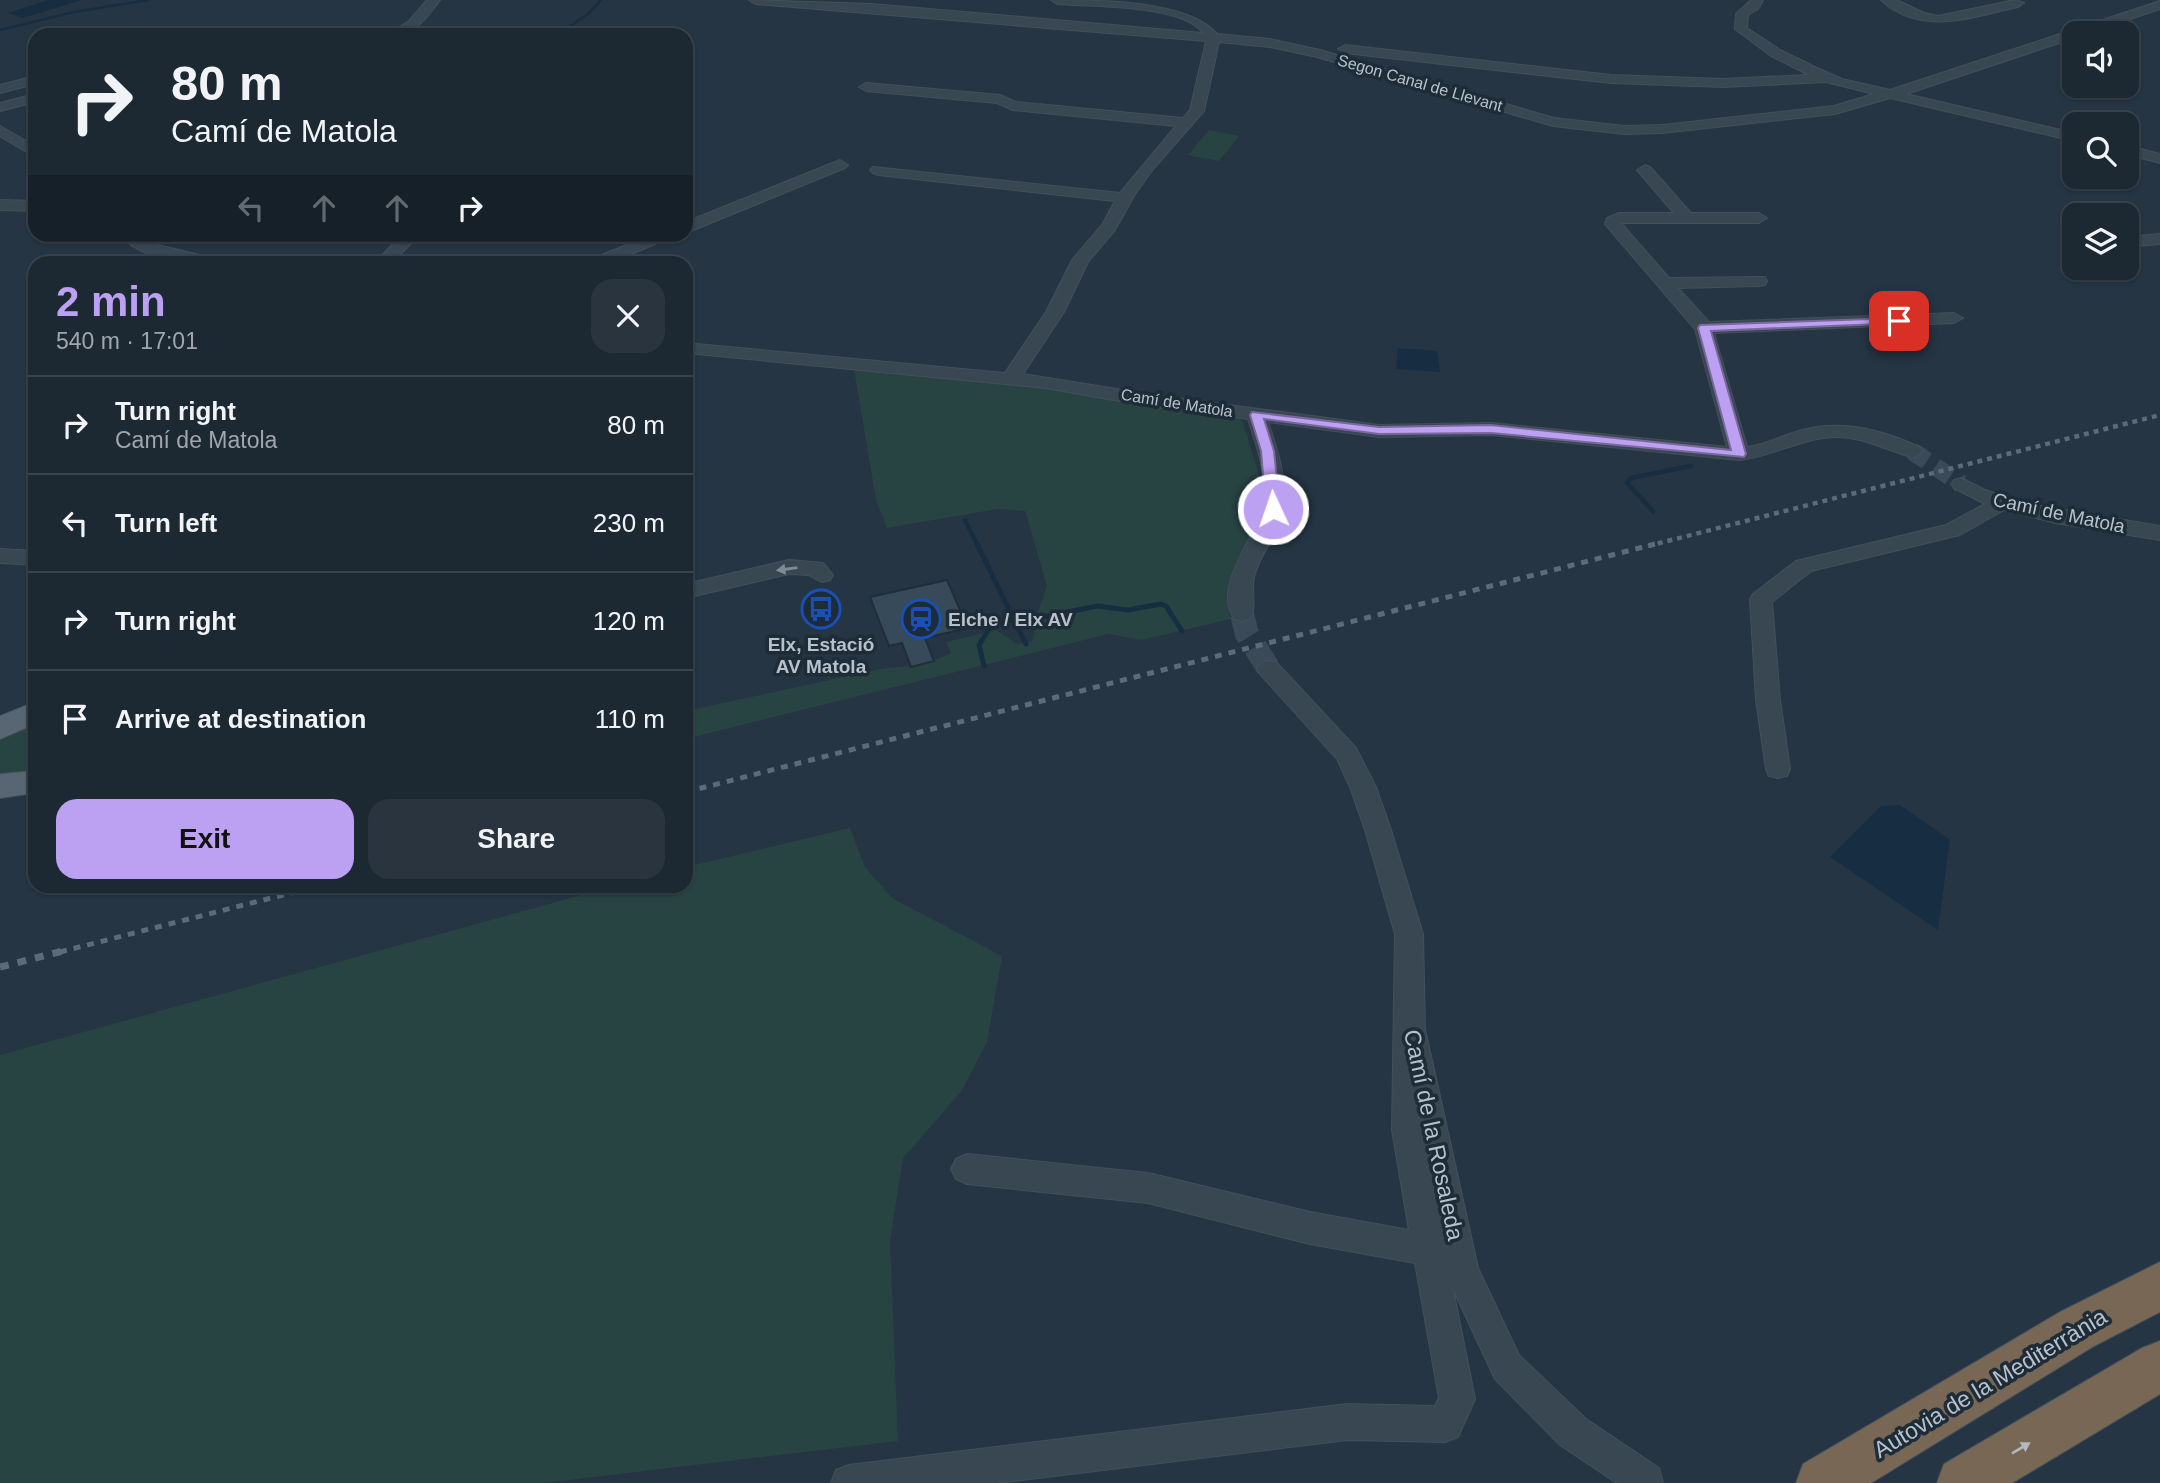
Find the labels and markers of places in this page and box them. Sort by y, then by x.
pin [1869,291,1929,351]
bus stop icon: Elx, Estació AV Matola [800,588,842,630]
station icon: Elche / Elx AV [900,598,942,640]
place label: Elche / Elx AV [948,609,1073,630]
place label: Elx, Estació AV Matola [768,634,874,677]

